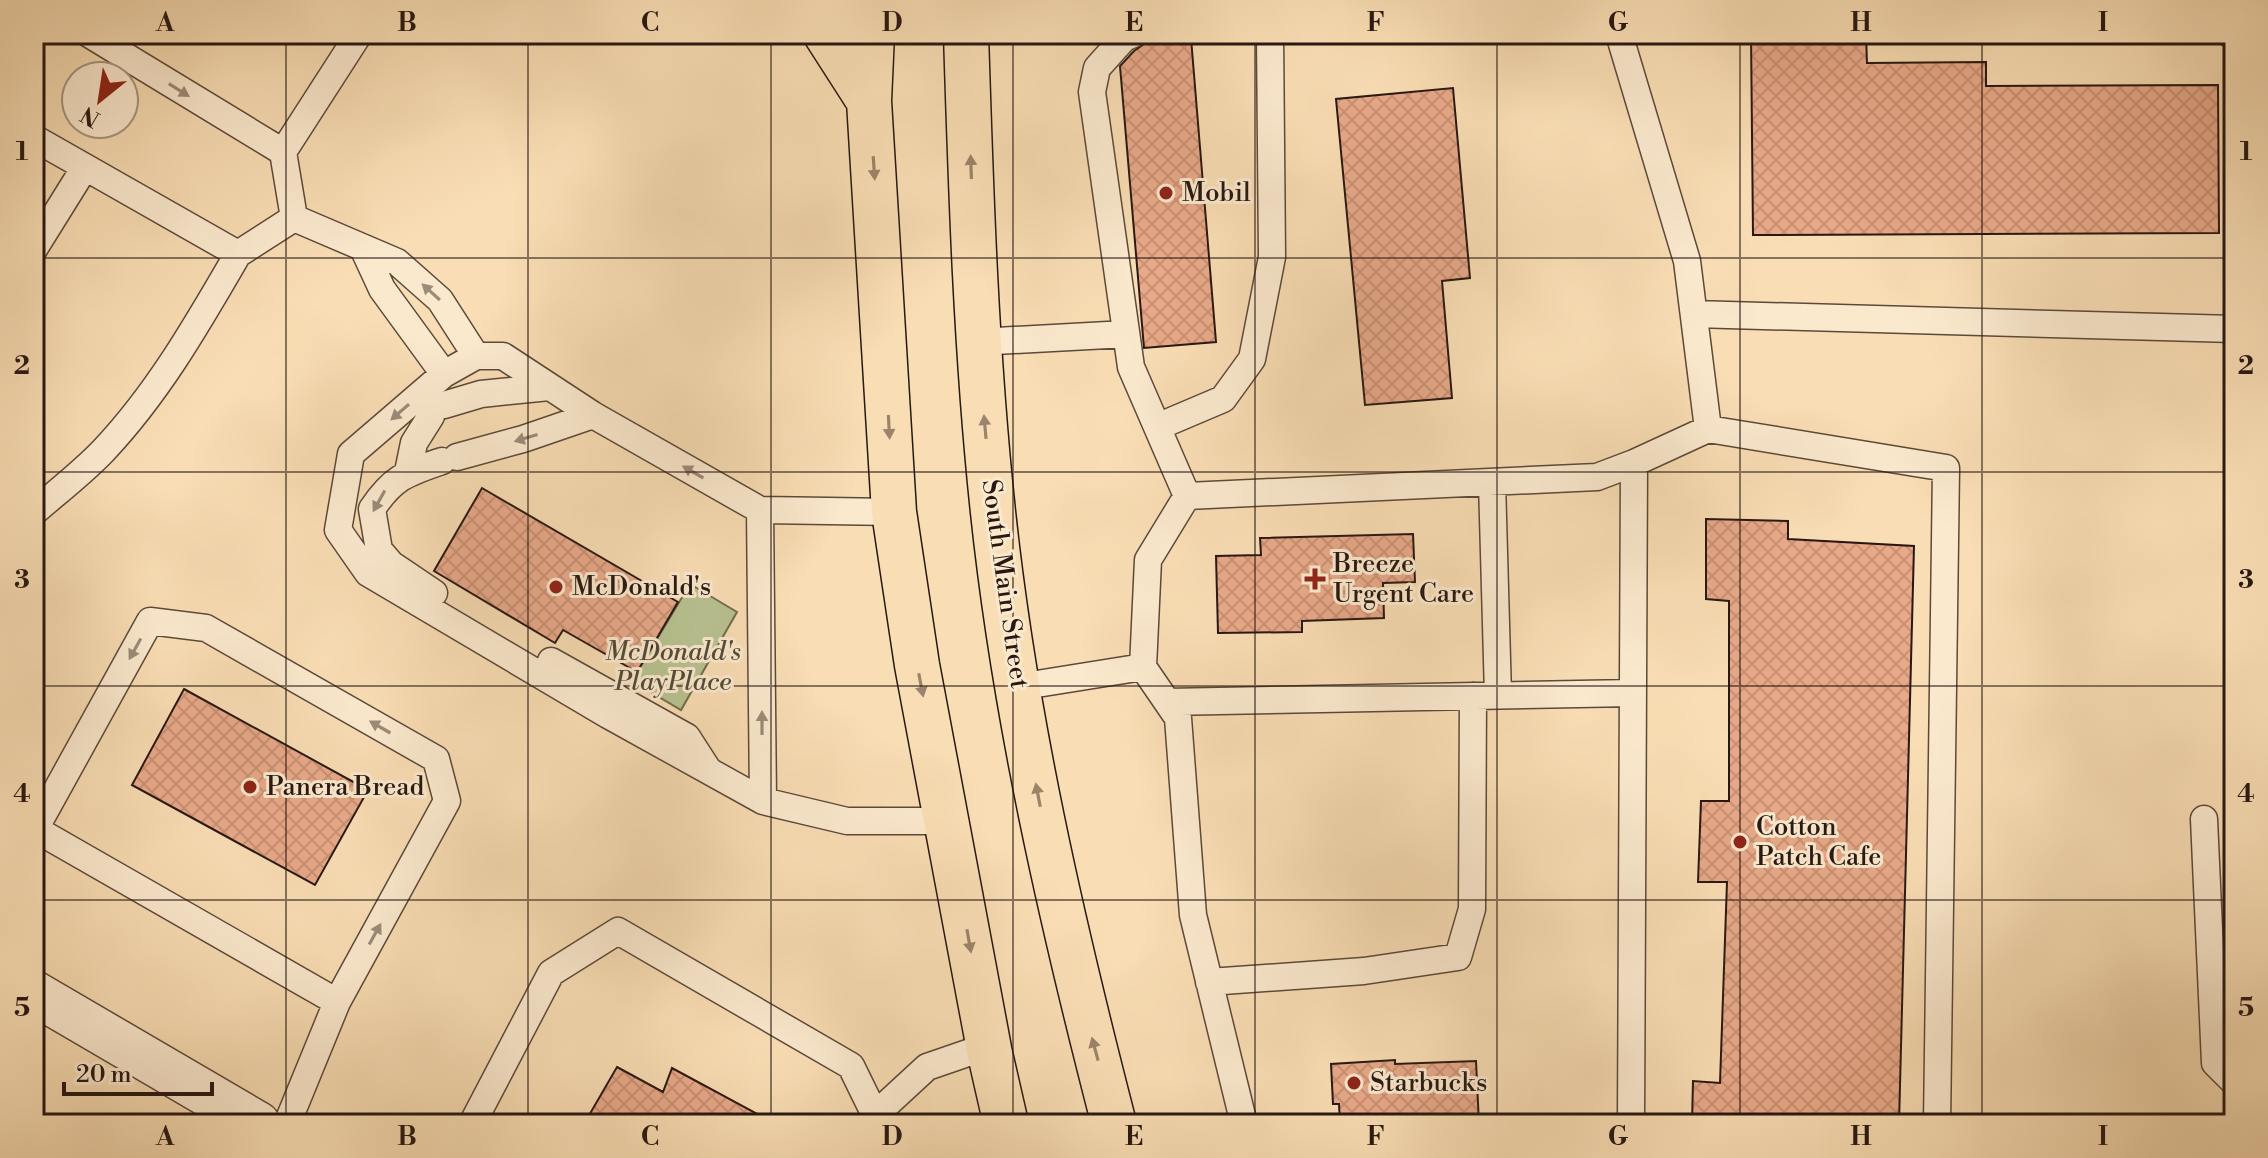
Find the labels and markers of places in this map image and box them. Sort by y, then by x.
place label: Mobil [1182,177,1251,209]
marker: Mobil [1157,184,1175,202]
place label: Breeze Urgent Care [1332,548,1474,610]
marker: Breeze Urgent Care [1304,568,1326,590]
place label: McDonald's [572,571,711,603]
marker: McDonald's [547,578,565,596]
place label: Panera Bread [266,771,424,803]
marker: Panera Bread [241,778,259,796]
place label: Cotton Patch Cafe [1756,811,1881,873]
marker: Cotton Patch Cafe [1731,833,1749,851]
place label: Starbucks [1370,1067,1488,1099]
marker: Starbucks [1345,1074,1363,1092]

